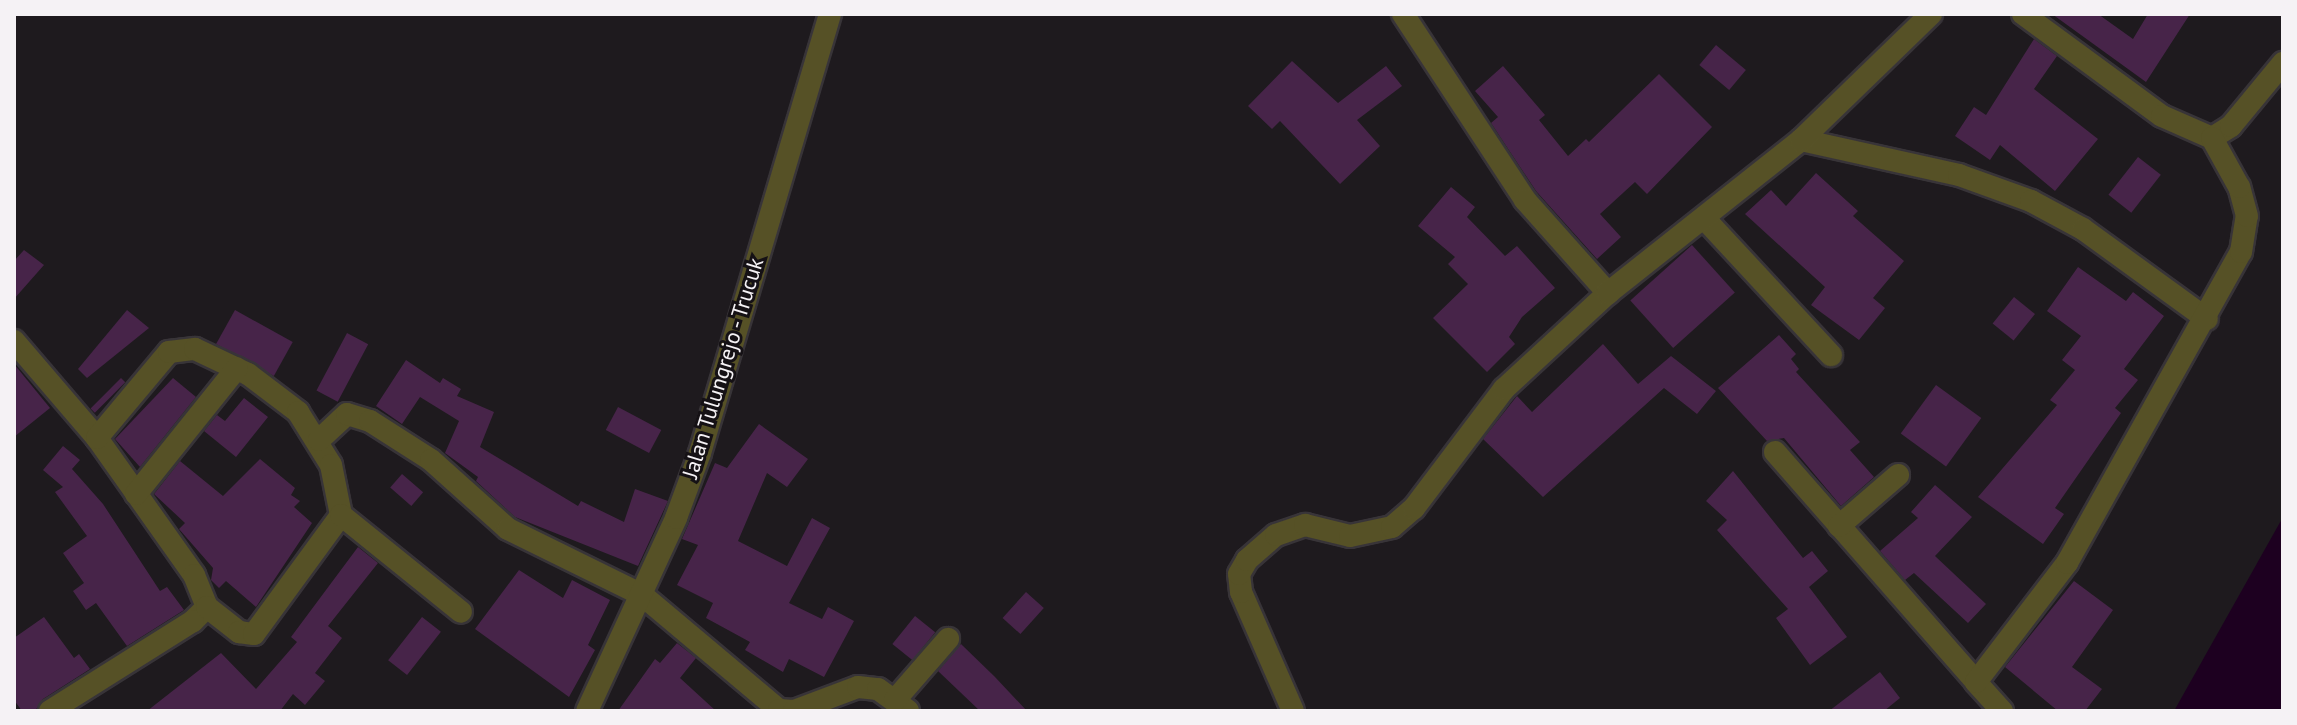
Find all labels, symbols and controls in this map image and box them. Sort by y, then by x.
street label: Jalan Tulungrejo - Trucuk [676,252,770,484]

